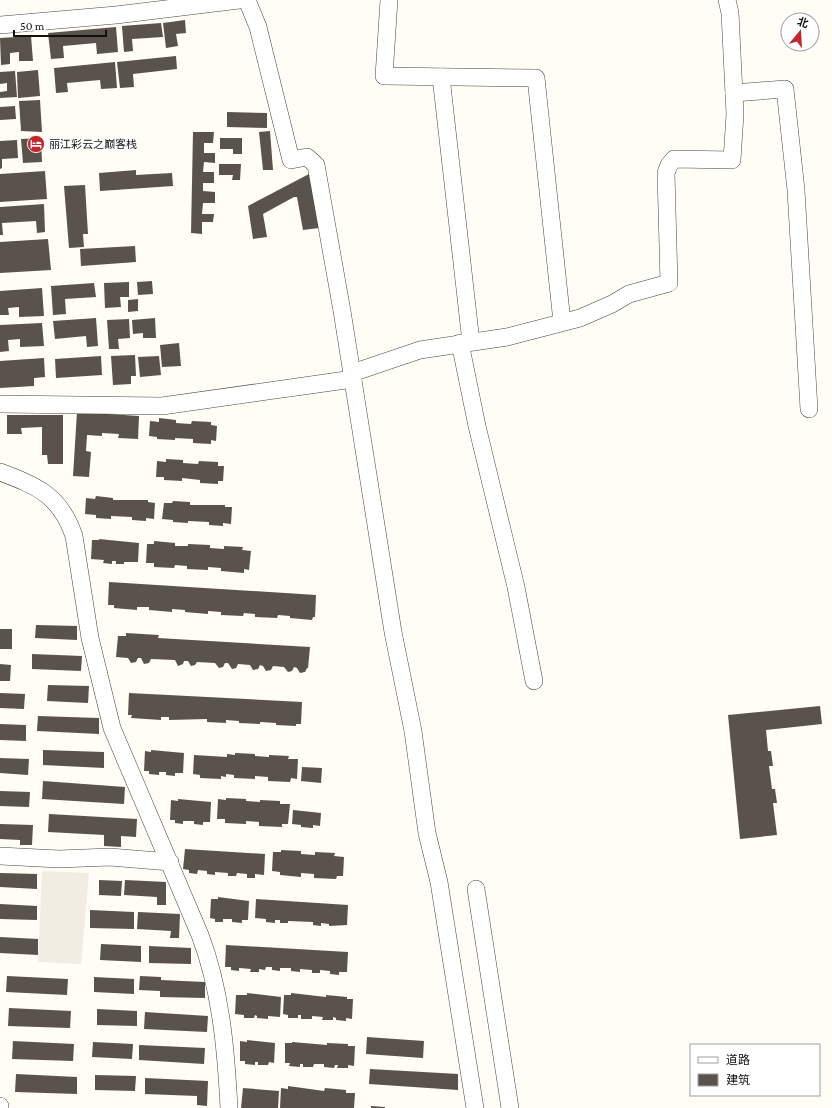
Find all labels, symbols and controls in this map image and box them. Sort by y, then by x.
scale bar [14,12,106,38]
north arrow [780,12,820,52]
text: 北 [796,15,810,30]
text: 50 m [20,19,45,33]
hotel icon: 丽江彩云之巅客栈 [26,134,46,154]
place label: 丽江彩云之巅客栈 [49,138,137,150]
legend [690,1044,820,1096]
text: 道路 [726,1053,750,1067]
text: 建筑 [726,1073,750,1087]

